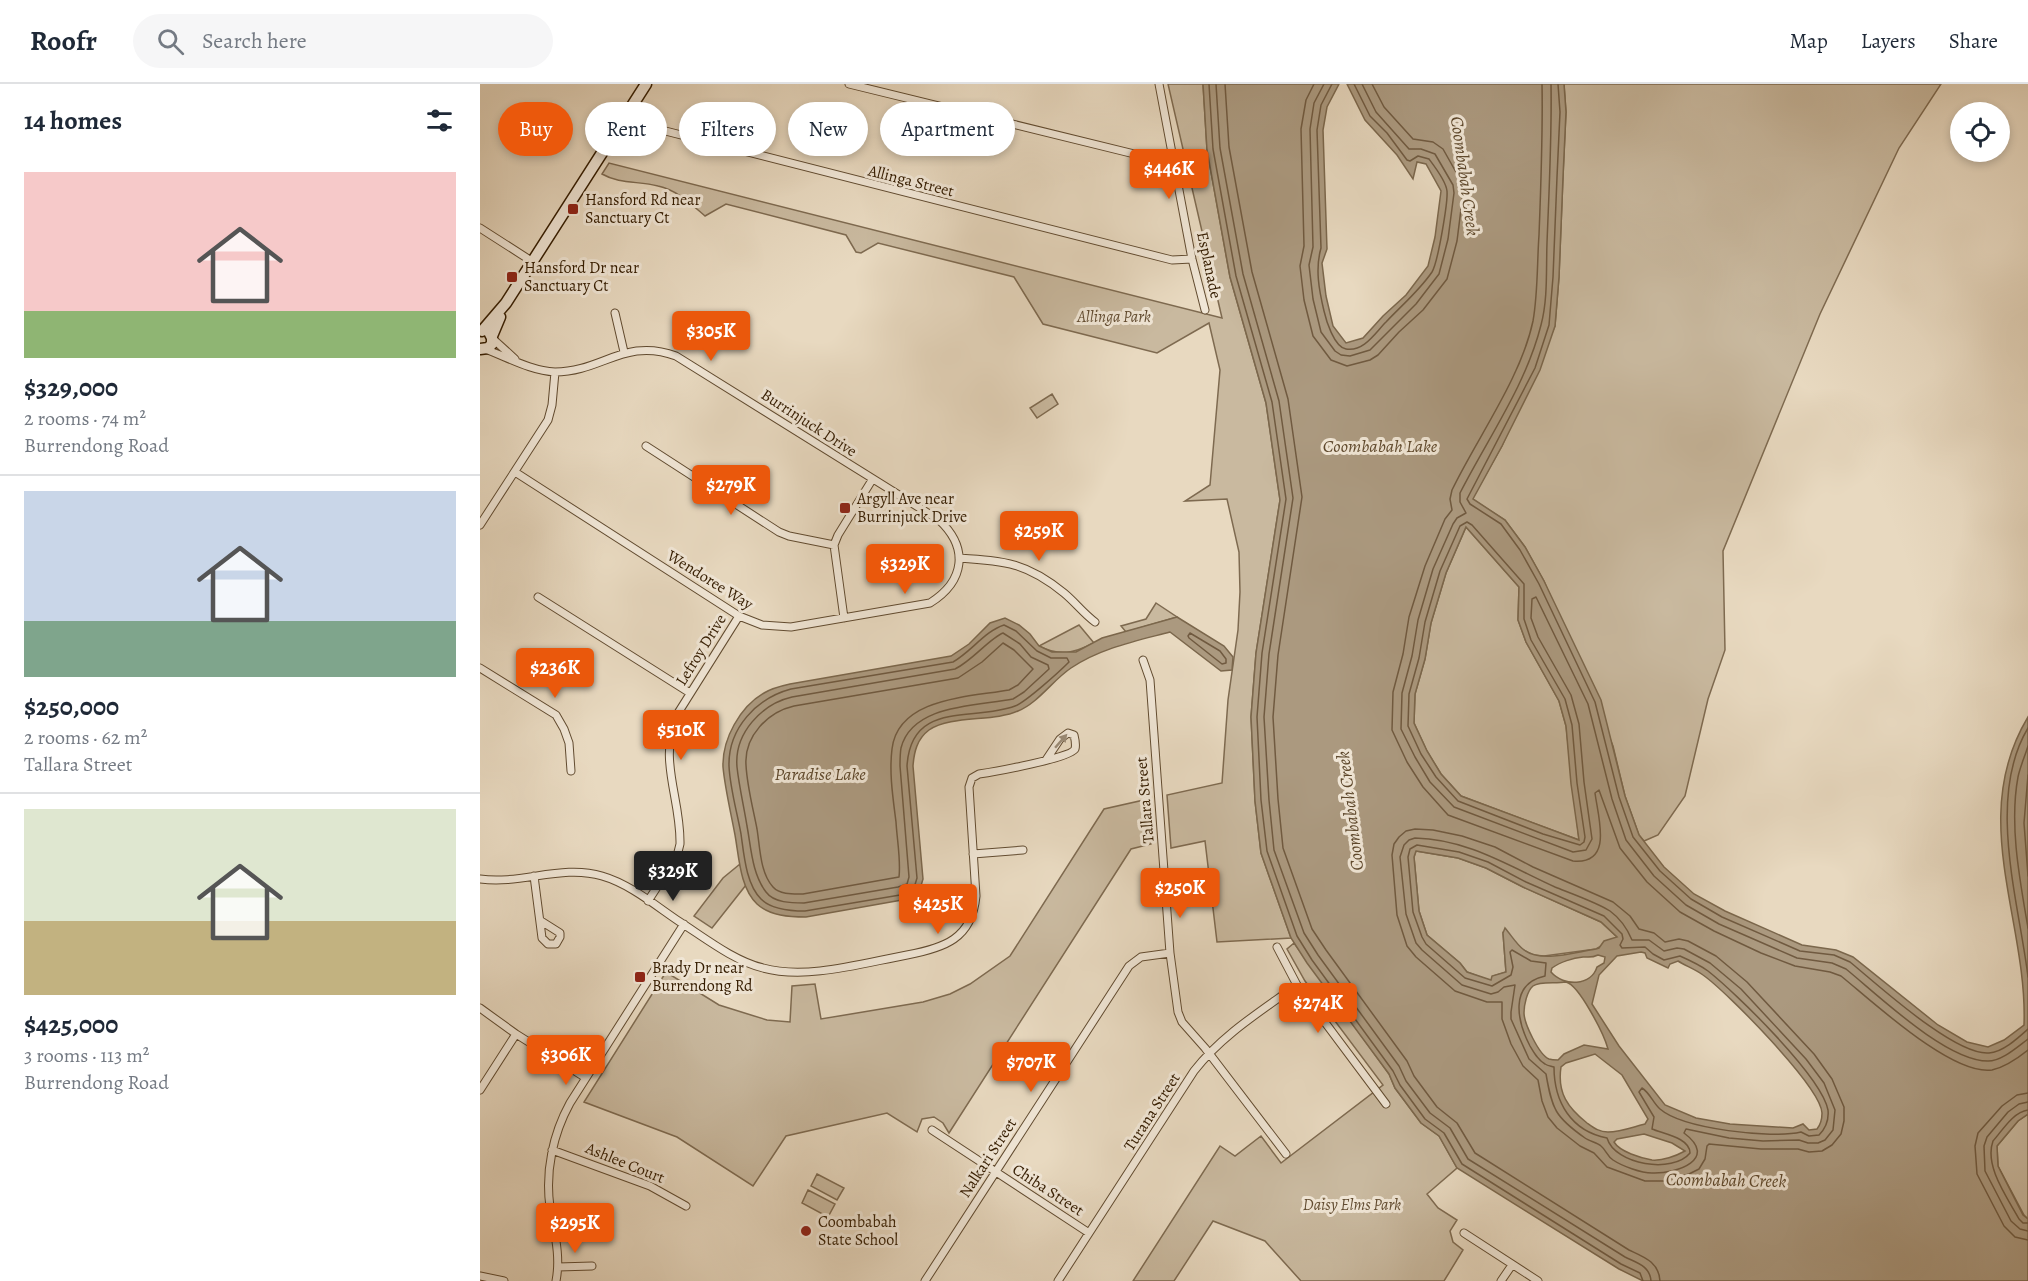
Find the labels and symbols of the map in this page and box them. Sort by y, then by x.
water label: Coombabah Creek [1445,115,1485,237]
pin: $446K [1127,149,1211,200]
street label: Allinga Street [865,159,956,202]
place label: Hansford Rd near Sanctuary Ct [585,189,701,229]
marker: Hansford Rd near Sanctuary Ct [566,202,580,216]
street label: Esplanade [1191,230,1227,300]
place label: Hansford Dr near Sanctuary Ct [524,257,639,297]
marker: Hansford Dr near Sanctuary Ct [505,270,519,284]
park label: Allinga Park [1076,306,1151,328]
pin: $305K [669,311,753,362]
street label: Burrinjuck Drive [757,384,861,462]
water label: Coombabah Lake [1323,434,1438,458]
pin: $279K [689,465,773,516]
place label: Argyll Ave near Burrinjuck Drive [856,488,967,528]
marker: Argyll Ave near Burrinjuck Drive [838,501,852,515]
pin: $259K [997,511,1081,562]
street label: Wendoree Way [662,544,758,616]
pin: $329K [863,544,947,595]
street label: Lefroy Drive [670,610,732,690]
pin: $236K [513,648,597,699]
pin: $510K [639,710,723,761]
one-way arrow [1054,733,1068,748]
water label: Coombabah Creek [1331,750,1369,872]
street label: Tallara Street [1130,756,1160,844]
water label: Paradise Lake [774,762,866,786]
pin: $329K [631,851,715,902]
pin: $250K [1138,868,1222,919]
pin: $425K [896,884,980,935]
place label: Brady Dr near Burrendong Rd [652,957,753,997]
marker: Brady Dr near Burrendong Rd [633,970,647,984]
pin: $274K [1276,983,1360,1034]
pin: $306K [524,1035,608,1086]
pin: $707K [989,1042,1073,1093]
street label: Turana Street [1119,1069,1185,1155]
street label: Nalkari Street [954,1114,1022,1202]
street label: Ashlee Court [581,1137,668,1189]
street label: Chiba Street [1008,1159,1088,1221]
water label: Coombabah Creek [1666,1167,1786,1193]
park label: Daisy Elms Park [1303,1194,1401,1216]
pin: $295K [533,1203,617,1254]
place label: Coombabah State School [818,1211,898,1251]
marker: Coombabah State School [799,1224,813,1238]

